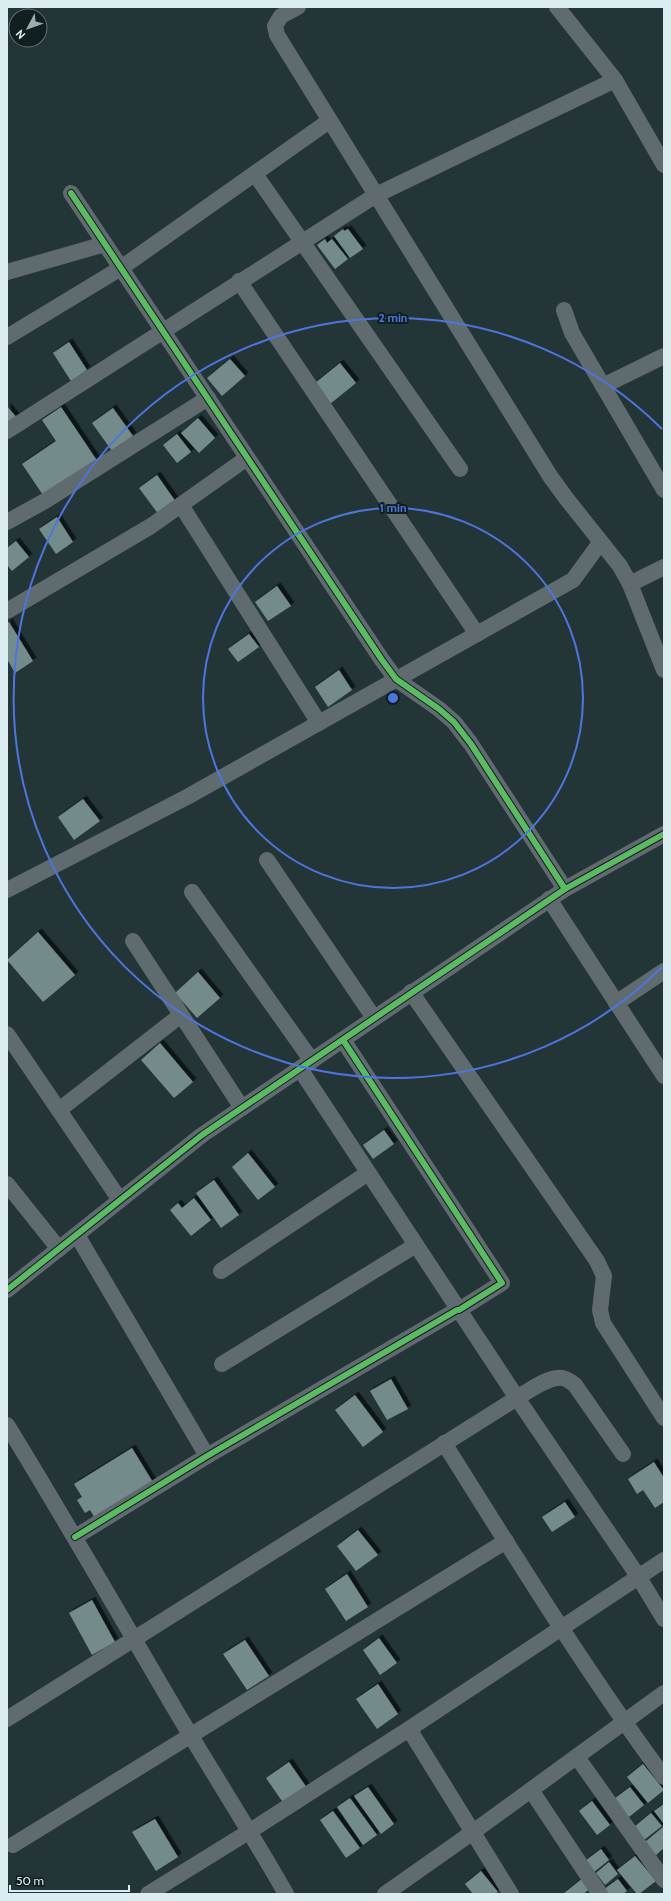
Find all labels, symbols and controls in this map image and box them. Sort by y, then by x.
north arrow [8,8,48,48]
text: N [13,27,28,42]
text: 2 min [379,310,407,325]
text: 1 min [379,500,407,515]
centre of rings [386,691,400,705]
scale bar [10,1867,129,1893]
text: 50 m [16,1873,44,1888]

